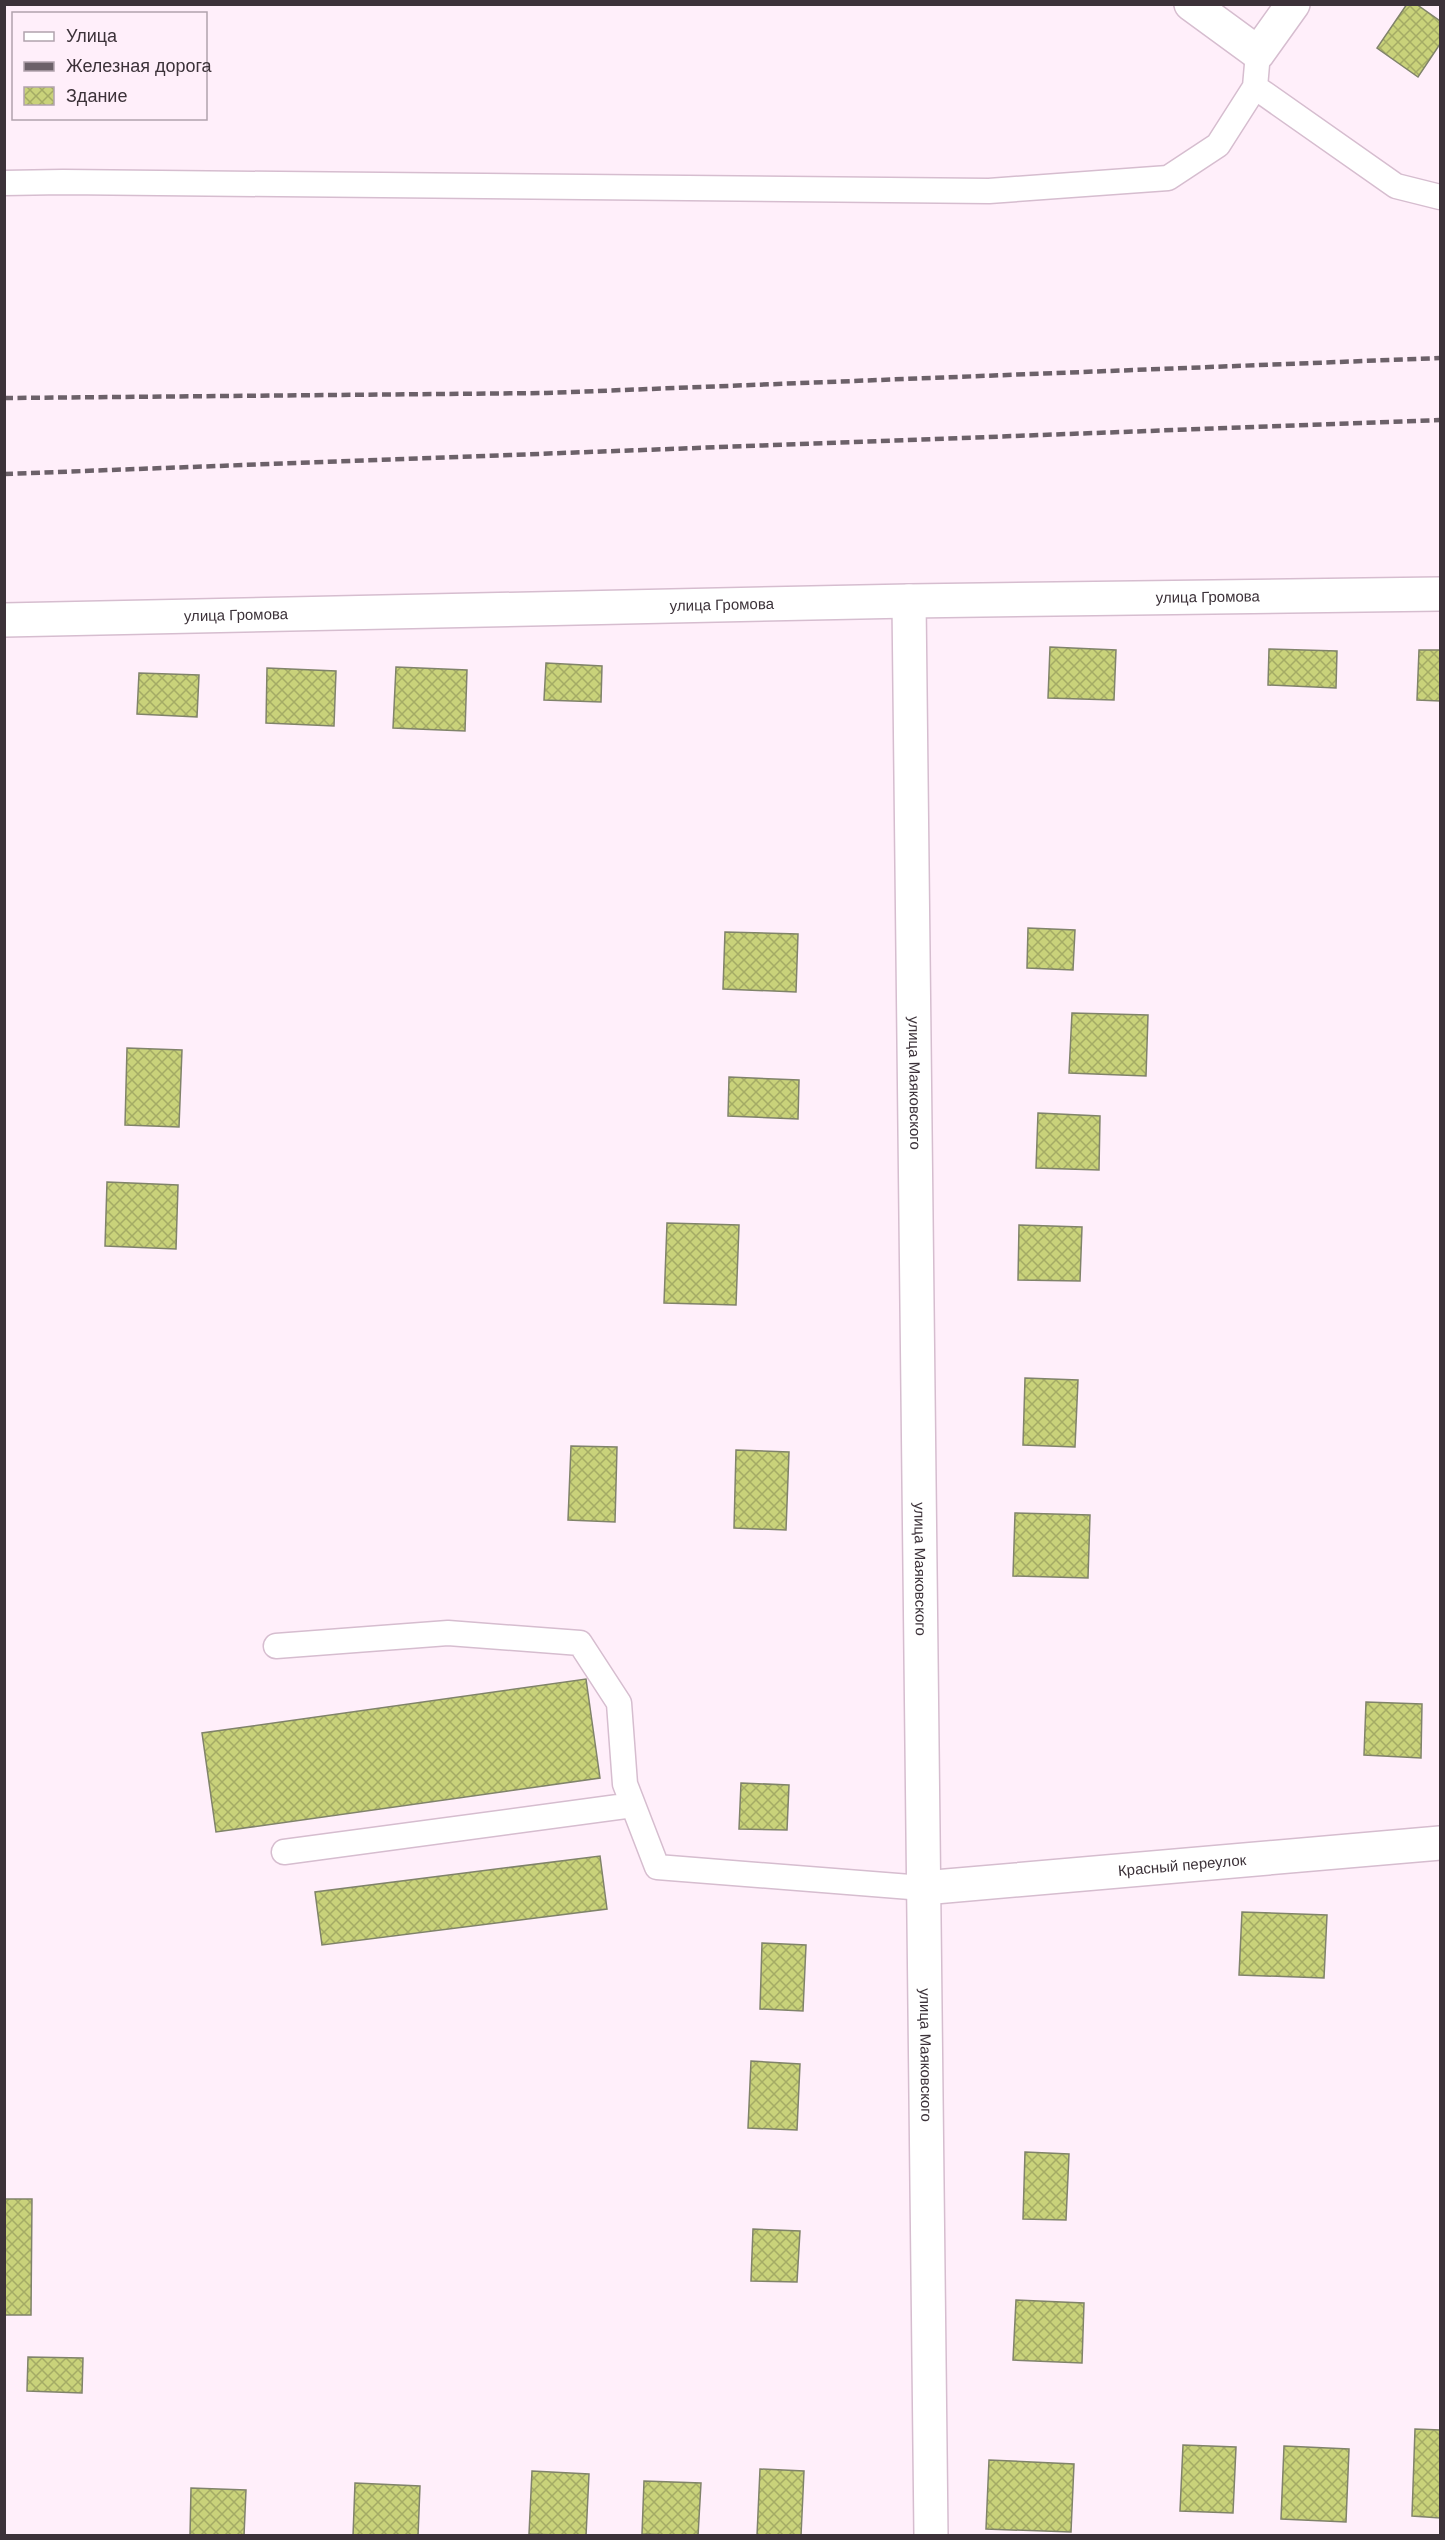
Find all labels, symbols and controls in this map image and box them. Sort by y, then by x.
legend [12,12,207,120]
text: Улица [66,26,118,46]
text: Железная дорога [66,56,213,76]
text: Здание [66,86,127,106]
street label: улица Громова [1156,587,1261,606]
street label: улица Громова [670,595,775,614]
street label: улица Громова [184,605,289,624]
street label: улица Маяковского [906,1016,924,1150]
street label: улица Маяковского [911,1502,930,1636]
street label: Красный переулок [1117,1851,1247,1879]
street label: улица Маяковского [917,1988,935,2122]

